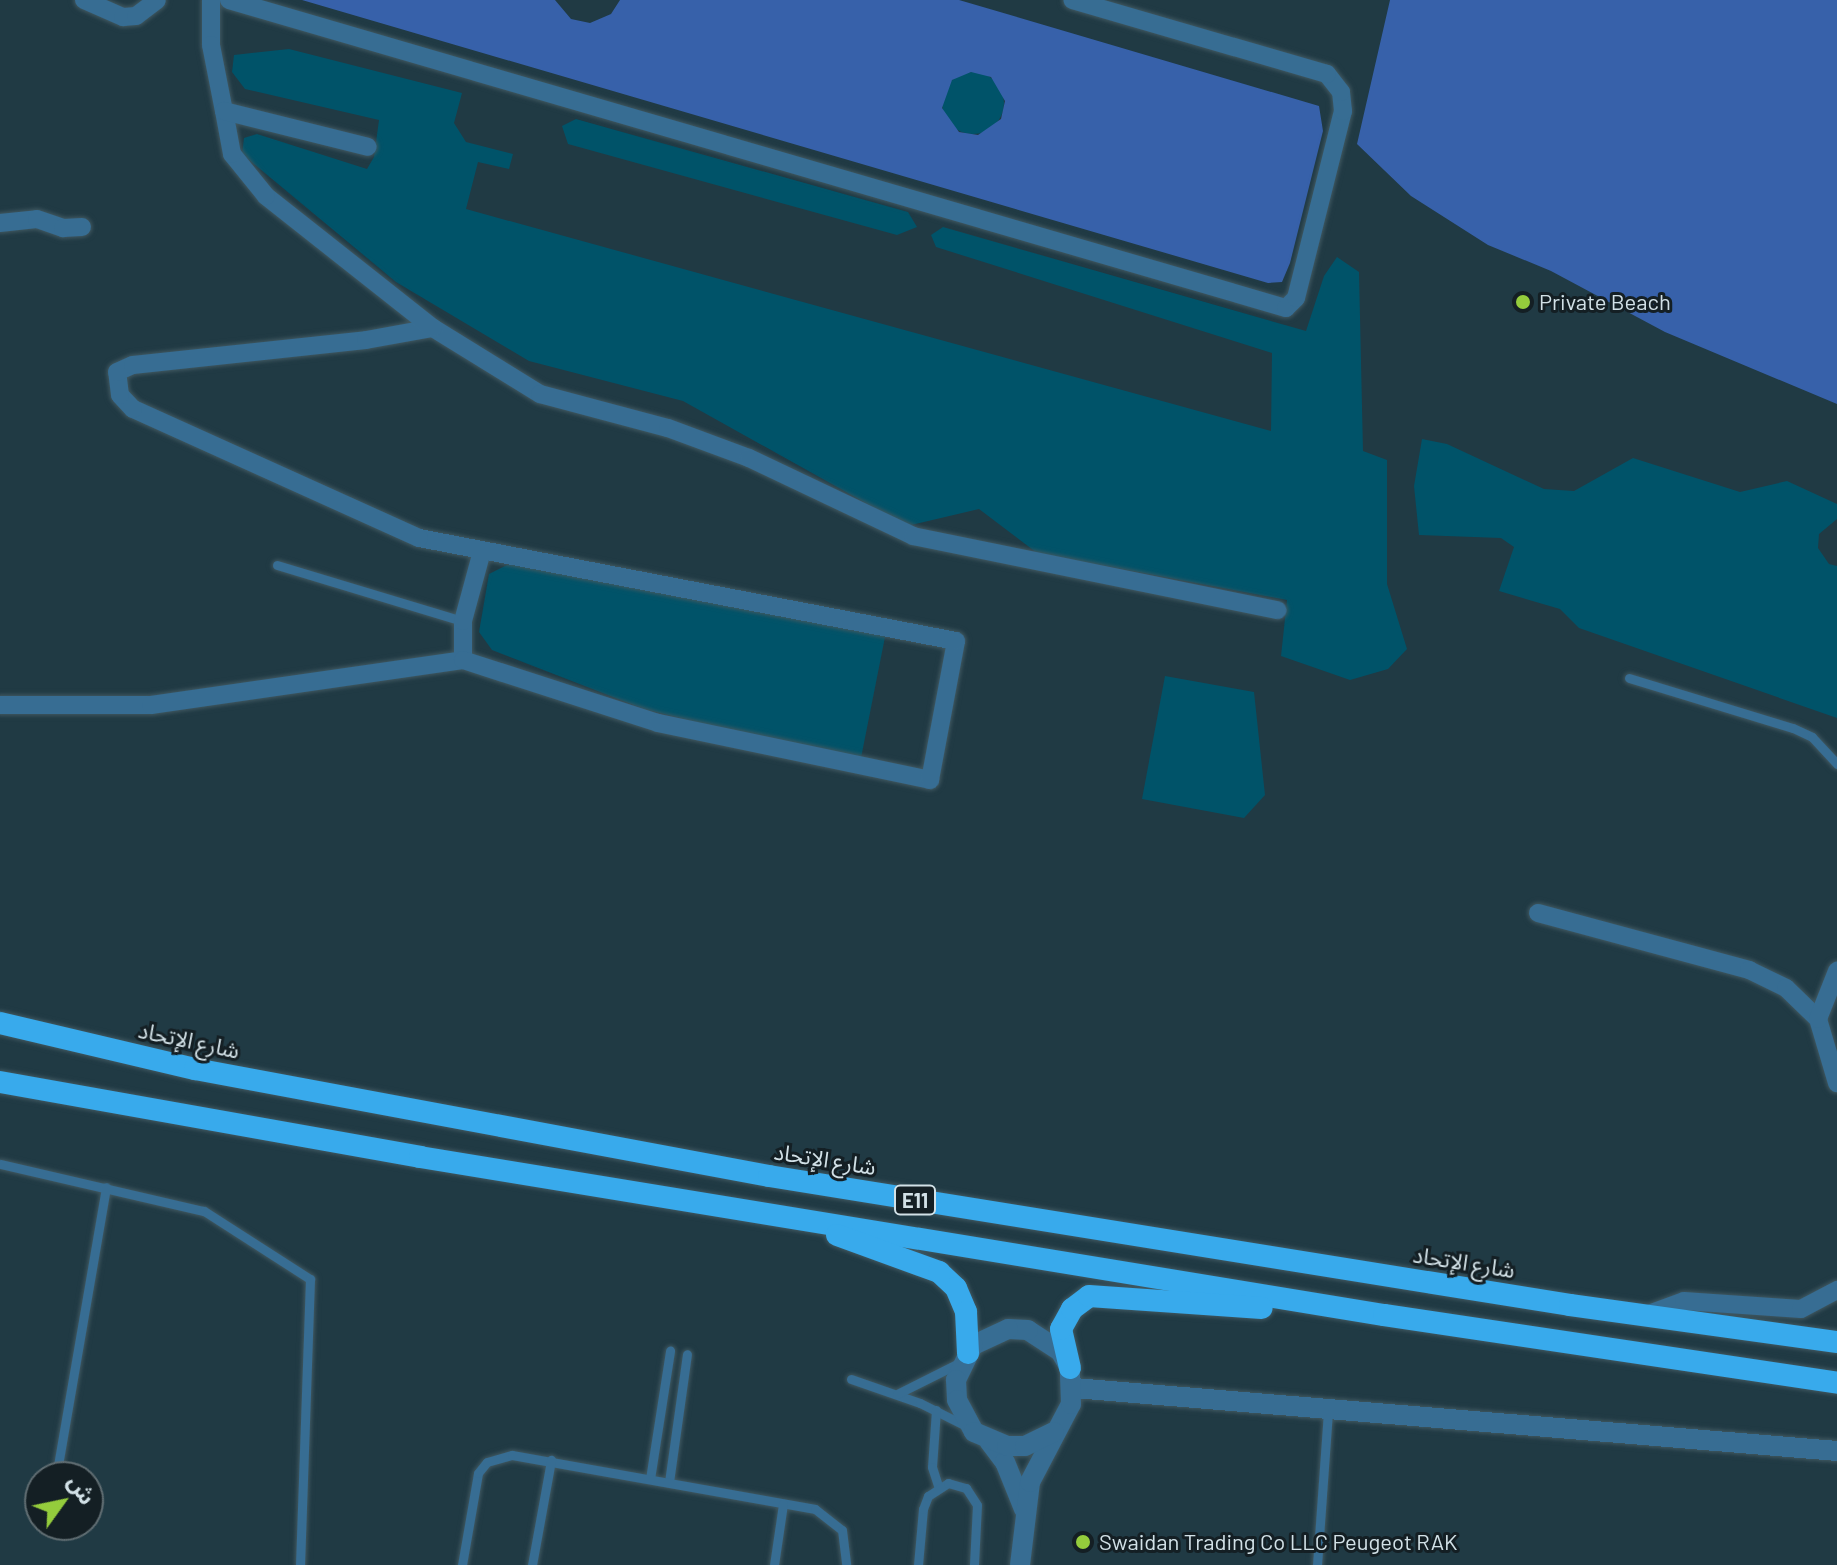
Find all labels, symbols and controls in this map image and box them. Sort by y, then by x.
place label: Private Beach [1539,289,1671,315]
marker: Private Beach [1514,293,1532,311]
street label: شارع الإتحاد [136,1016,242,1064]
street label: شارع الإتحاد [772,1138,878,1180]
road number: E11 [893,1184,937,1216]
street label: شارع الإتحاد [1411,1241,1517,1283]
north arrow [24,1461,104,1541]
text: ش [63,1469,102,1509]
place label: Swaidan Trading Co LLC Peugeot RAK [1099,1529,1457,1555]
marker: Swaidan Trading Co LLC Peugeot RAK [1074,1533,1092,1551]

